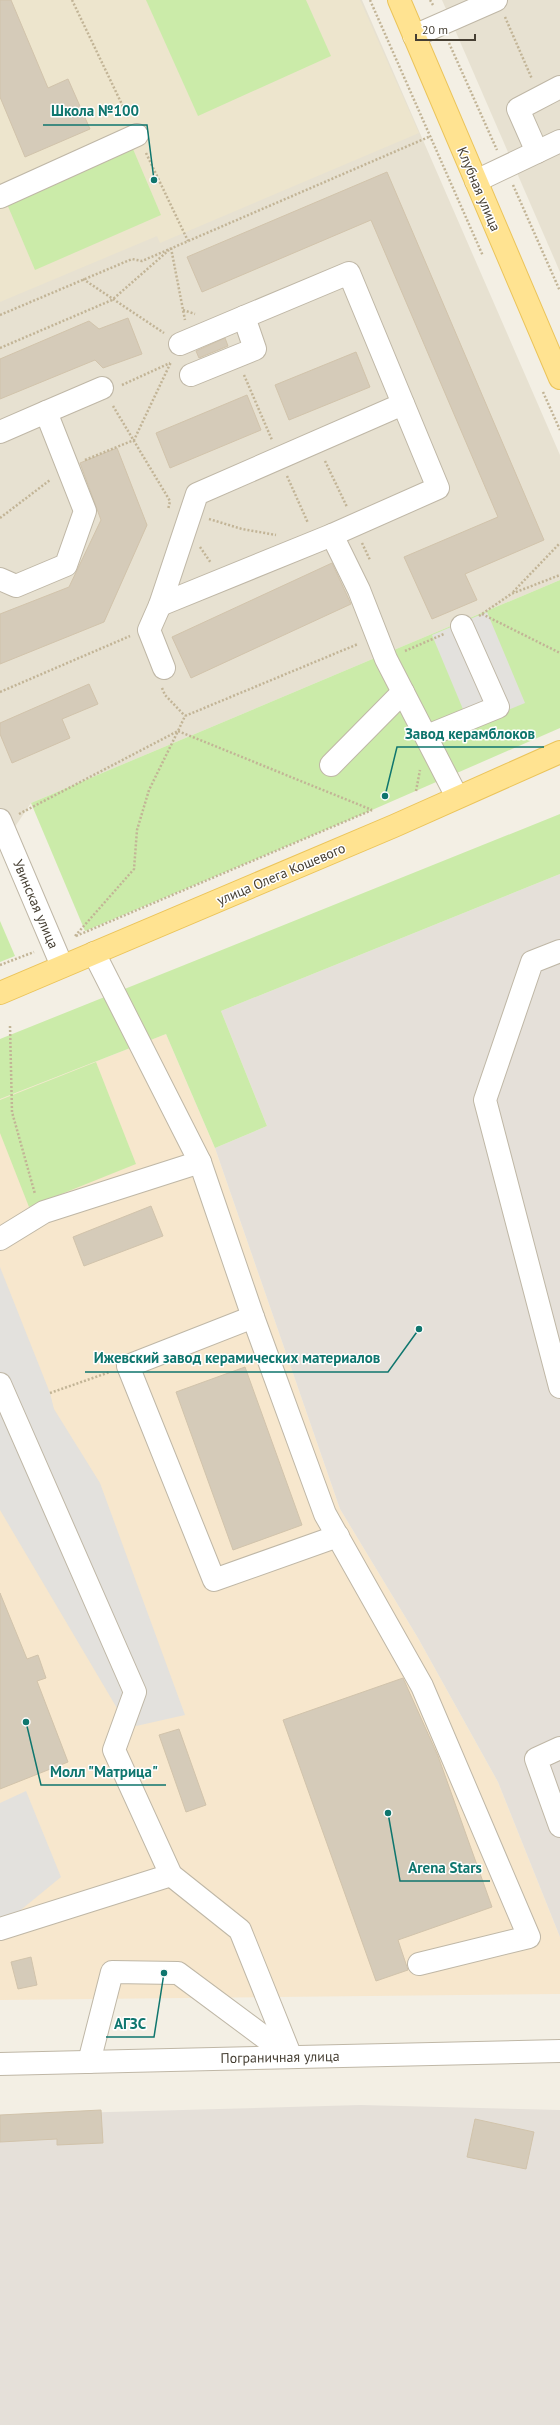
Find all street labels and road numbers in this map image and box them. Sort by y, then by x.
street label: Клубная улица [453,144,505,234]
street label: улица Олега Кошевого [214,839,348,909]
street label: Увинская улица [9,857,63,951]
street label: Пограничная улица [220,2047,340,2067]

